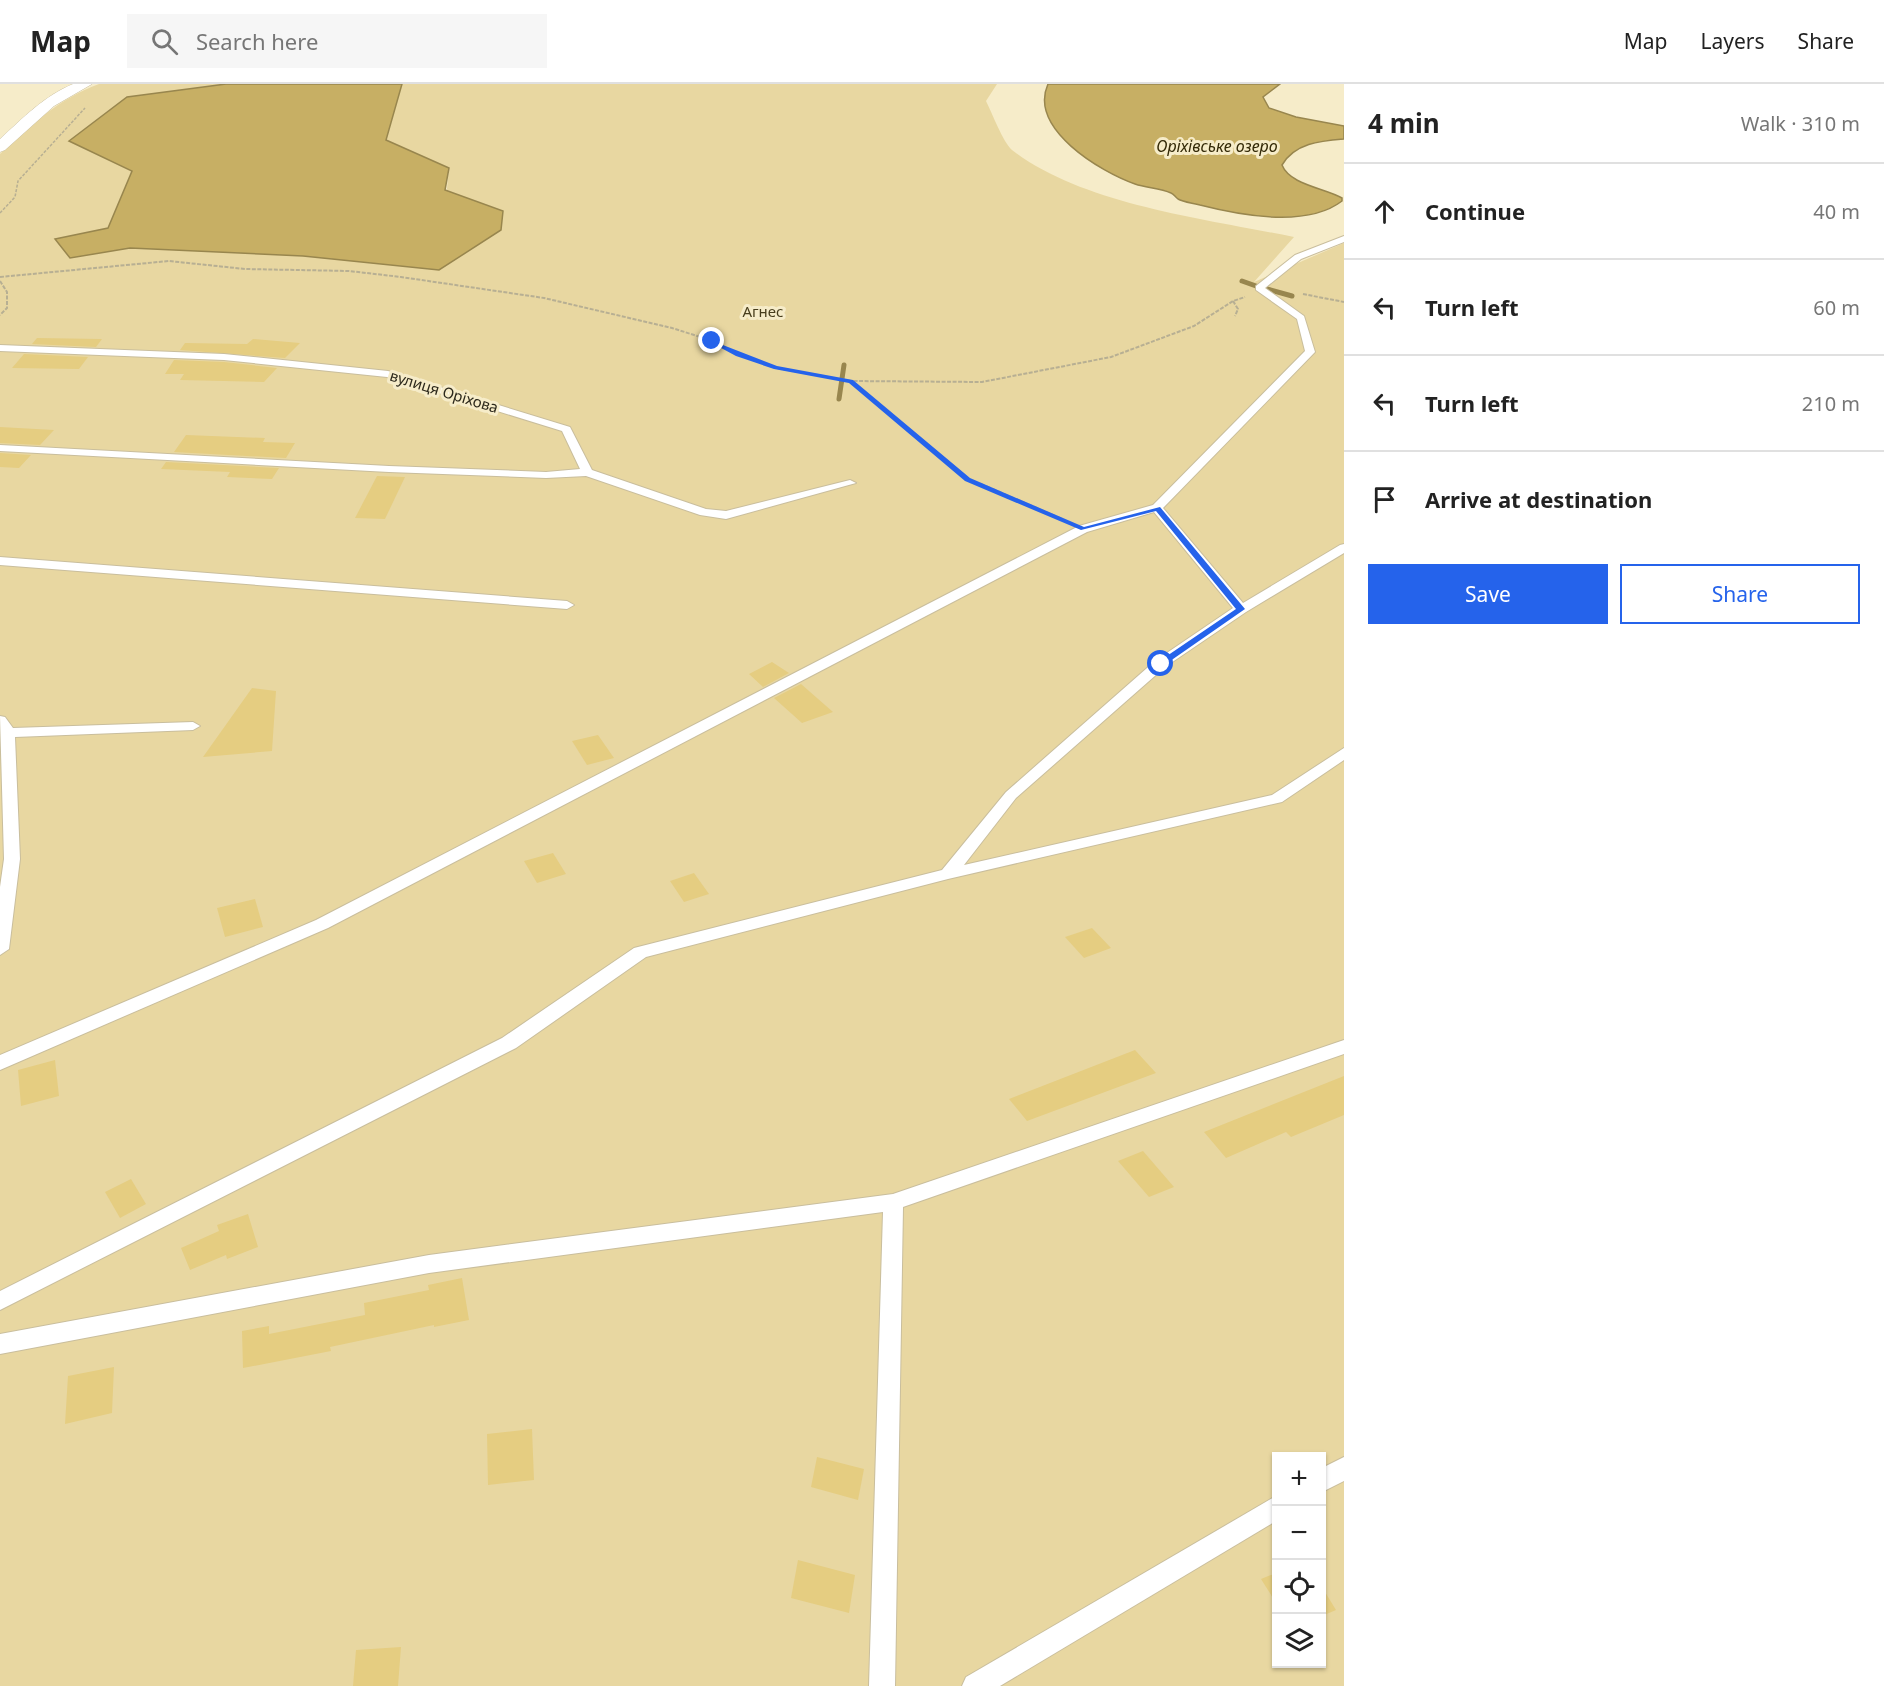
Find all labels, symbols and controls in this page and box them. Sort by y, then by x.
search box [127,14,547,68]
text: Map [30,22,91,60]
icon: search [148,25,181,58]
text: Search here [196,26,318,56]
text: Map [1624,27,1668,55]
text: Layers [1701,27,1765,55]
text: Share [1798,27,1854,55]
text: 4 min [1368,105,1440,141]
text: Walk · 310 m [1741,110,1860,137]
water label: Оріхівське озеро [1156,135,1278,157]
icon: ahead [1368,195,1401,228]
text: Continue [1425,196,1525,226]
text: 40 m [1813,198,1860,225]
icon: left [1368,291,1401,324]
text: Turn left [1425,292,1519,322]
text: 60 m [1813,294,1860,321]
park label: Агнес [742,301,784,321]
route end [698,327,724,353]
street label: вулиця Оріхова [388,365,501,417]
icon: left [1368,387,1401,420]
text: Turn left [1425,388,1519,418]
text: 210 m [1802,390,1860,417]
icon: arrive [1368,483,1401,516]
text: Arrive at destination [1425,484,1652,514]
button: Save [1368,564,1608,624]
button: Share [1620,564,1860,624]
route start [1147,650,1173,676]
map controls [1272,1452,1326,1668]
button: + [1272,1452,1326,1506]
button: − [1272,1506,1326,1560]
button: locate [1272,1560,1326,1614]
button: layers [1272,1614,1326,1668]

